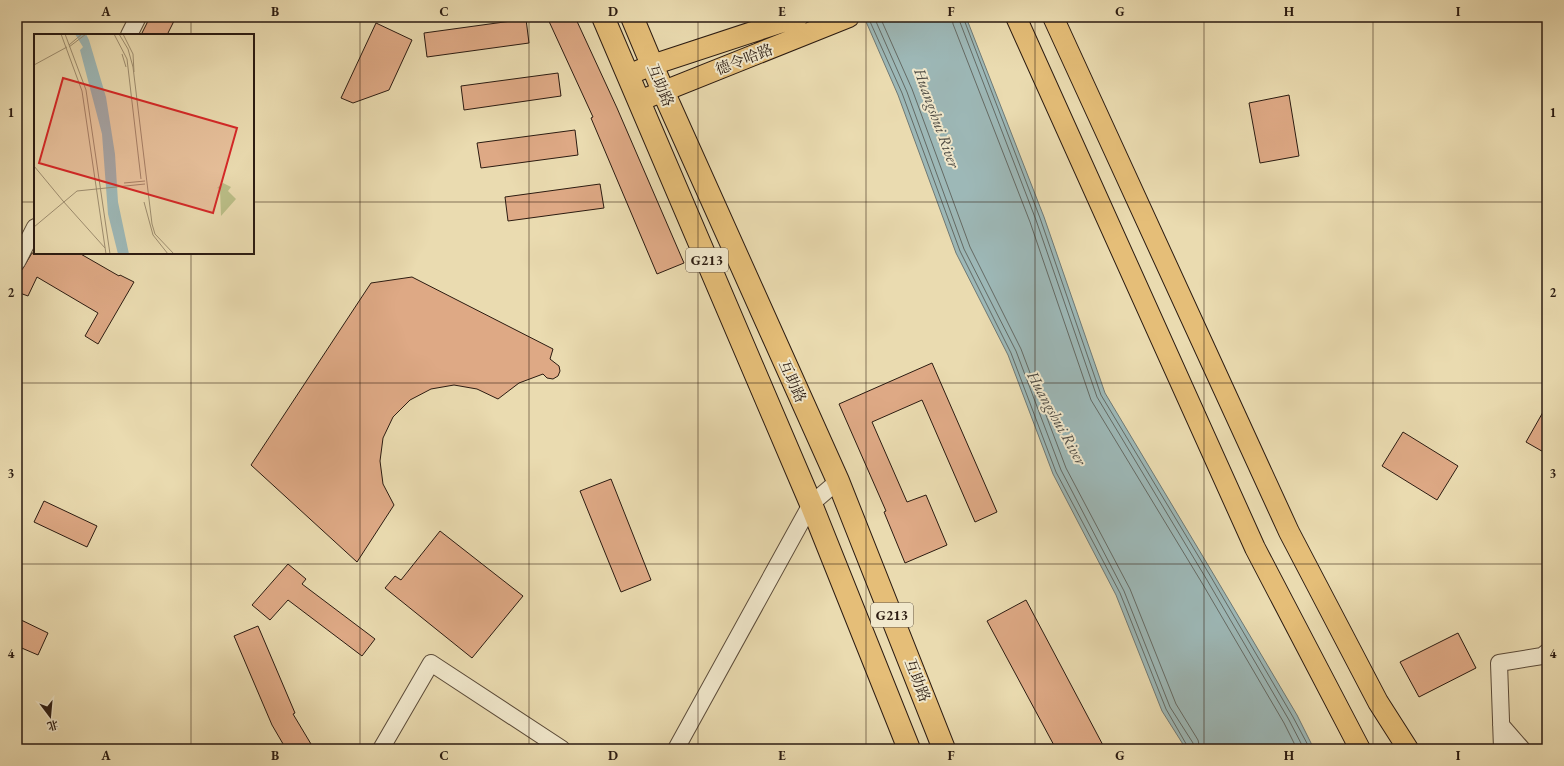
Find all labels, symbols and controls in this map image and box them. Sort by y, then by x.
text: A [100,3,111,20]
text: B [271,3,279,20]
text: C [439,3,449,20]
text: D [608,3,618,20]
text: E [778,3,786,20]
text: F [947,3,955,20]
text: G [1115,3,1125,20]
text: H [1284,3,1295,20]
text: I [1456,3,1461,20]
inset map [34,34,254,254]
street label: 德令哈路 [713,39,775,79]
street label: 互助路 [643,61,679,109]
water label: Huangshui River [909,64,965,172]
text: 1 [8,104,15,121]
text: 1 [1550,104,1557,121]
road number: G213 [686,248,728,272]
text: 2 [8,284,15,301]
text: 2 [1550,284,1557,301]
street label: 互助路 [775,357,811,405]
water label: Huangshui River [1022,366,1092,470]
text: 3 [8,465,15,482]
text: 3 [1550,465,1557,482]
road number: G213 [871,603,913,627]
text: 4 [8,645,15,662]
text: 4 [1550,645,1557,662]
street label: 互助路 [901,656,935,704]
north arrow [30,696,70,736]
text: 北 [46,717,60,734]
text: A [100,747,111,764]
text: B [271,747,279,764]
text: C [439,747,449,764]
text: D [608,747,618,764]
text: E [778,747,786,764]
text: F [947,747,955,764]
text: G [1115,747,1125,764]
text: H [1284,747,1295,764]
text: I [1456,747,1461,764]

